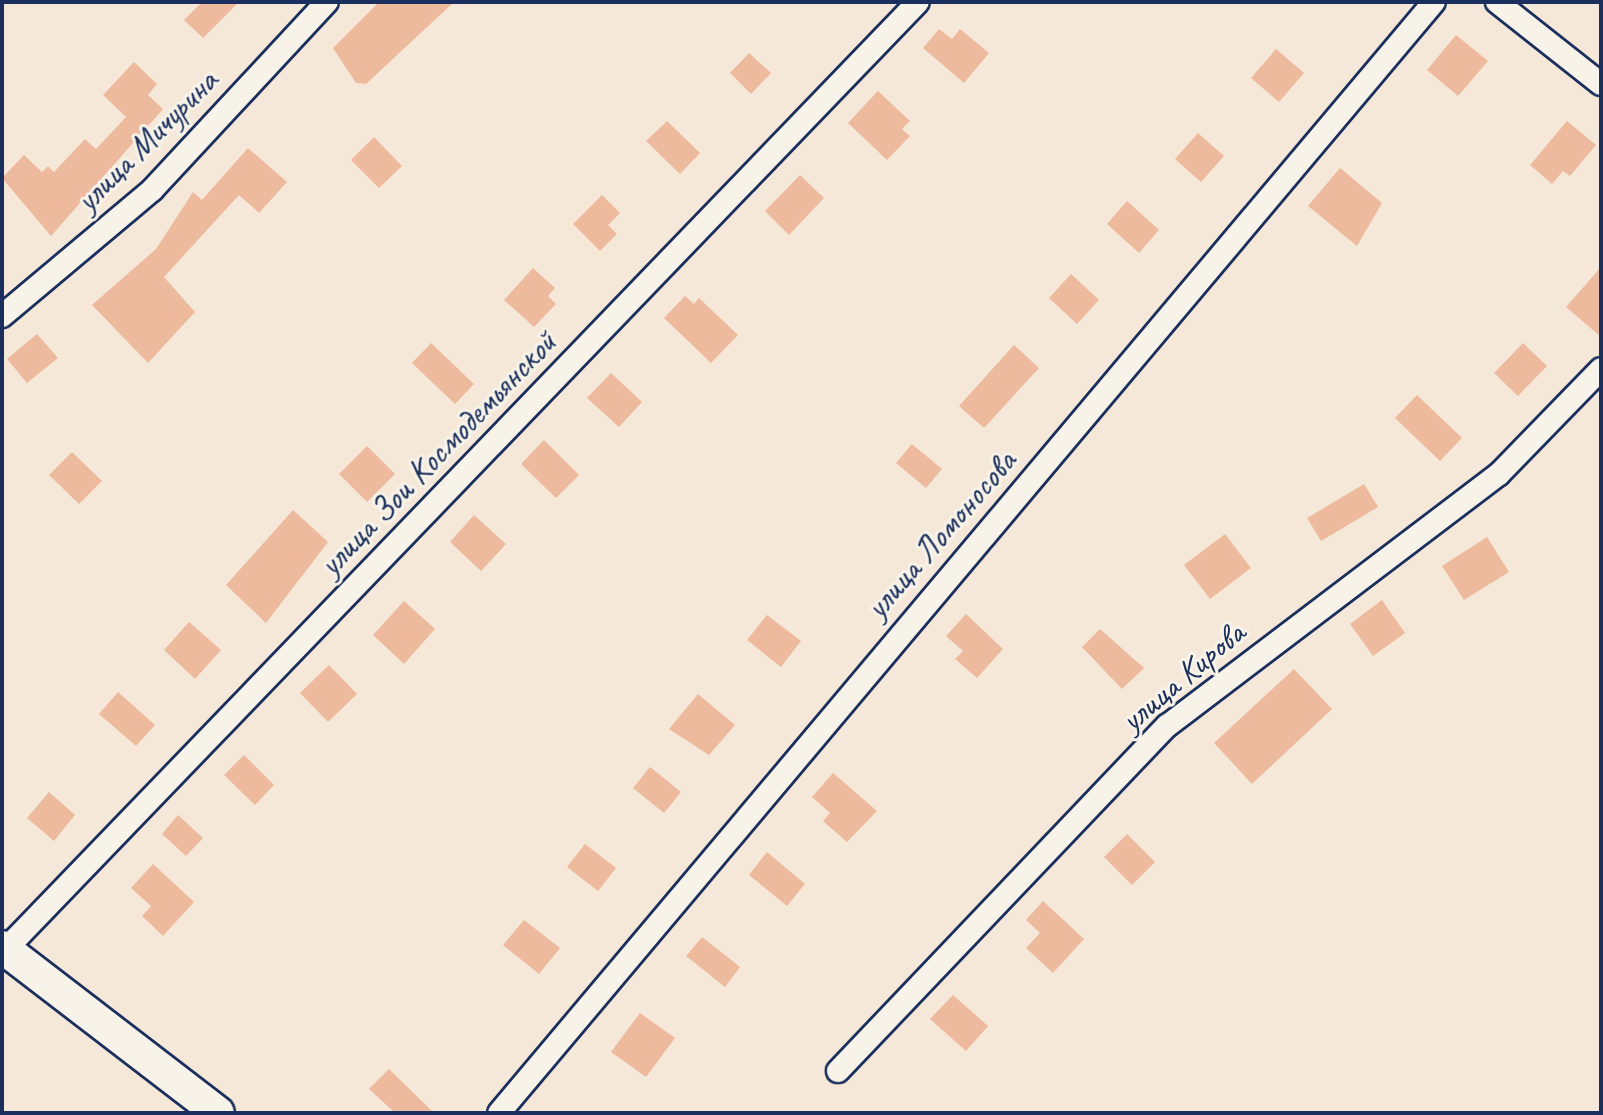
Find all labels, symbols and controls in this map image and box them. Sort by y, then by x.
street label: улица Мичурина [66,60,226,220]
street label: улица Зои Космодемьянской [310,322,564,584]
street label: улица Ломоносова [856,441,1024,627]
street label: улица Кирова [1112,612,1252,740]

